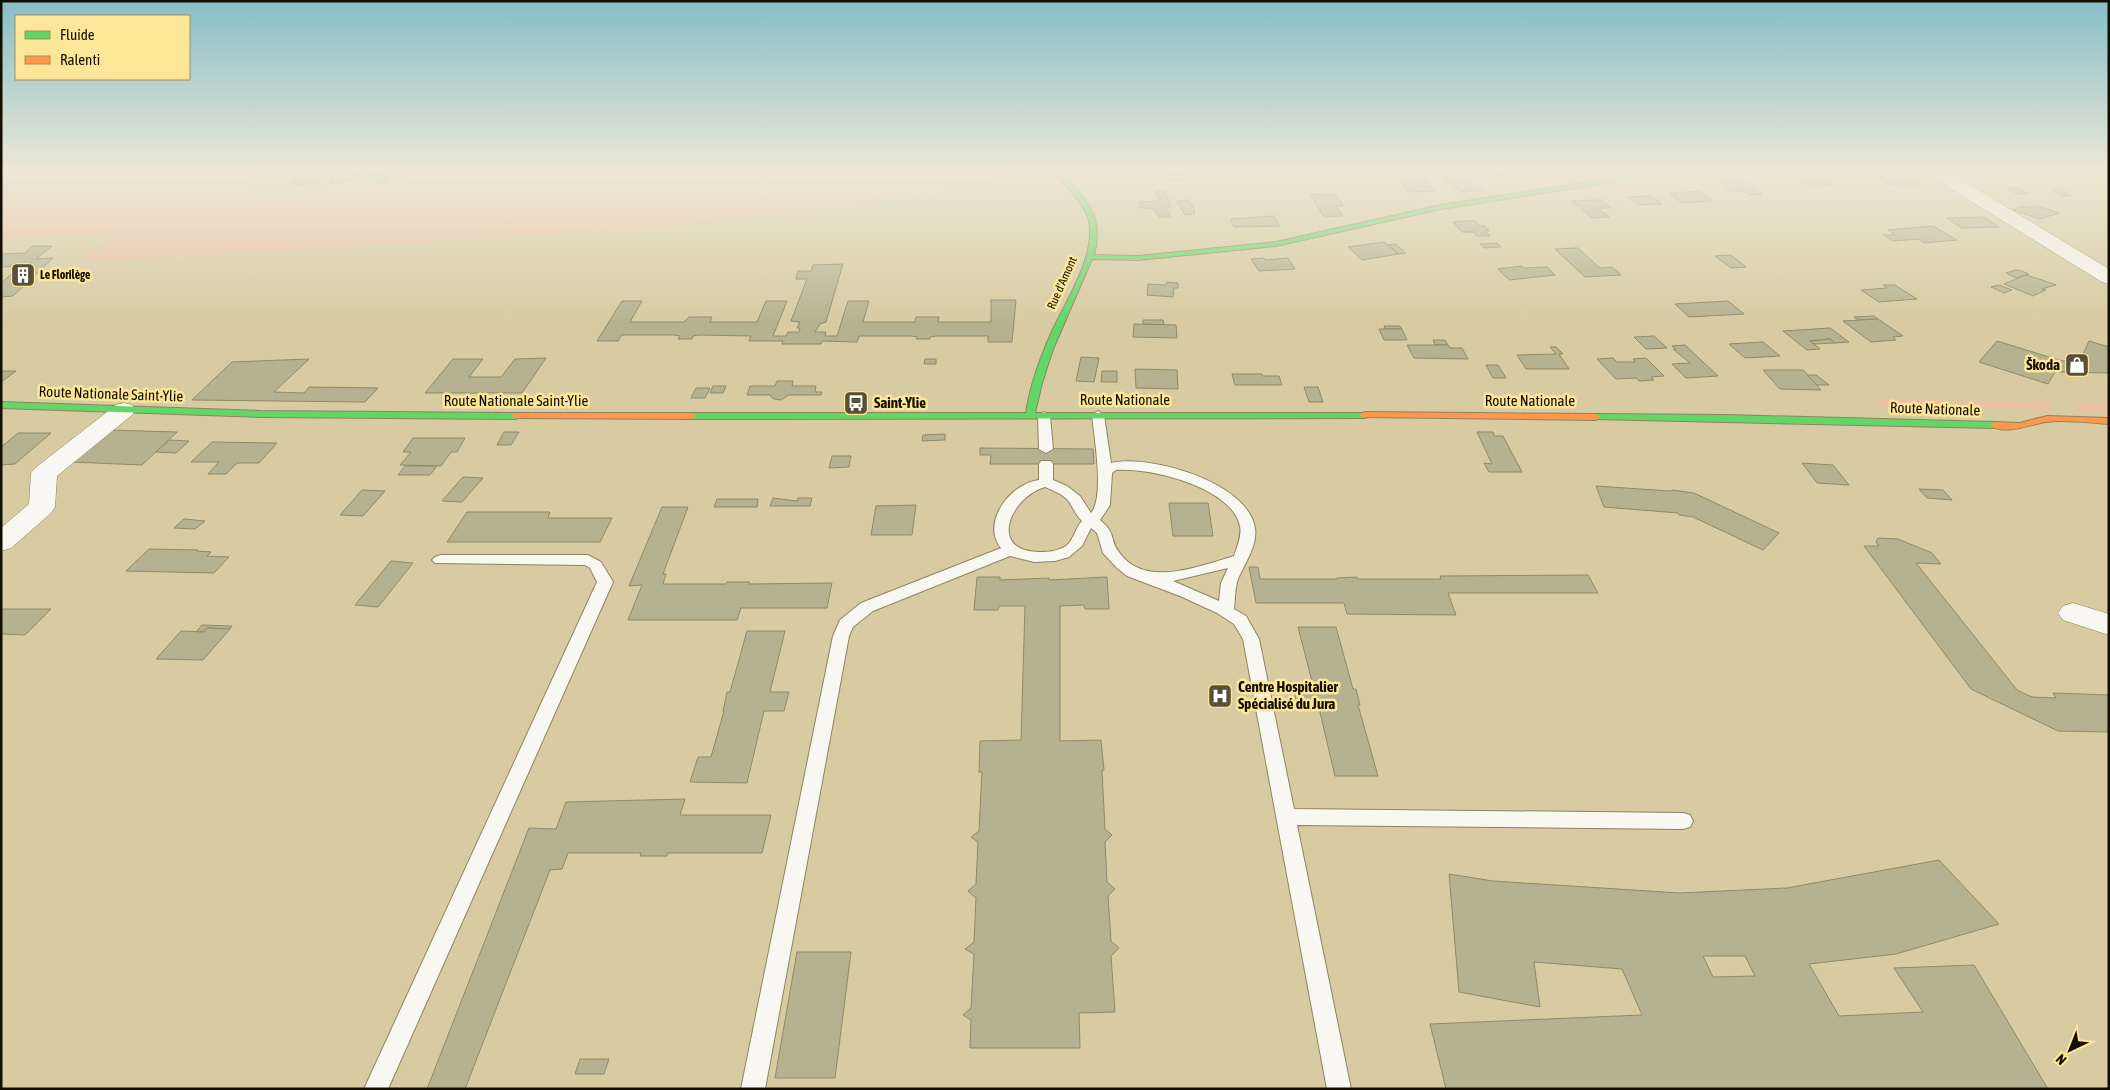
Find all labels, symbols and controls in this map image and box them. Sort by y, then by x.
legend [15,15,190,80]
text: Fluide [60,26,95,43]
text: Ralenti [60,51,100,68]
street label: Rue d'Amont [1044,254,1080,311]
building icon: Le Florilège [10,262,36,288]
place label: Le Florilège [40,268,91,282]
shop icon: Škoda [2064,352,2090,378]
place label: Škoda [2026,356,2060,373]
street label: Route Nationale Saint-Ylie [39,382,184,405]
bus stop icon: Saint-Ylie [843,390,869,416]
street label: Route Nationale [1080,391,1170,408]
street label: Route Nationale Saint-Ylie [444,392,588,409]
street label: Route Nationale [1485,392,1575,409]
place label: Saint-Ylie [874,394,926,411]
street label: Route Nationale [1890,398,1981,419]
place label: Centre Hospitalier Spécialisé du Jura [1238,678,1339,712]
hospital icon: Centre Hospitalier Spécialisé du Jura [1207,683,1233,709]
north arrow [2045,1025,2095,1075]
text: N [2053,1051,2070,1068]

